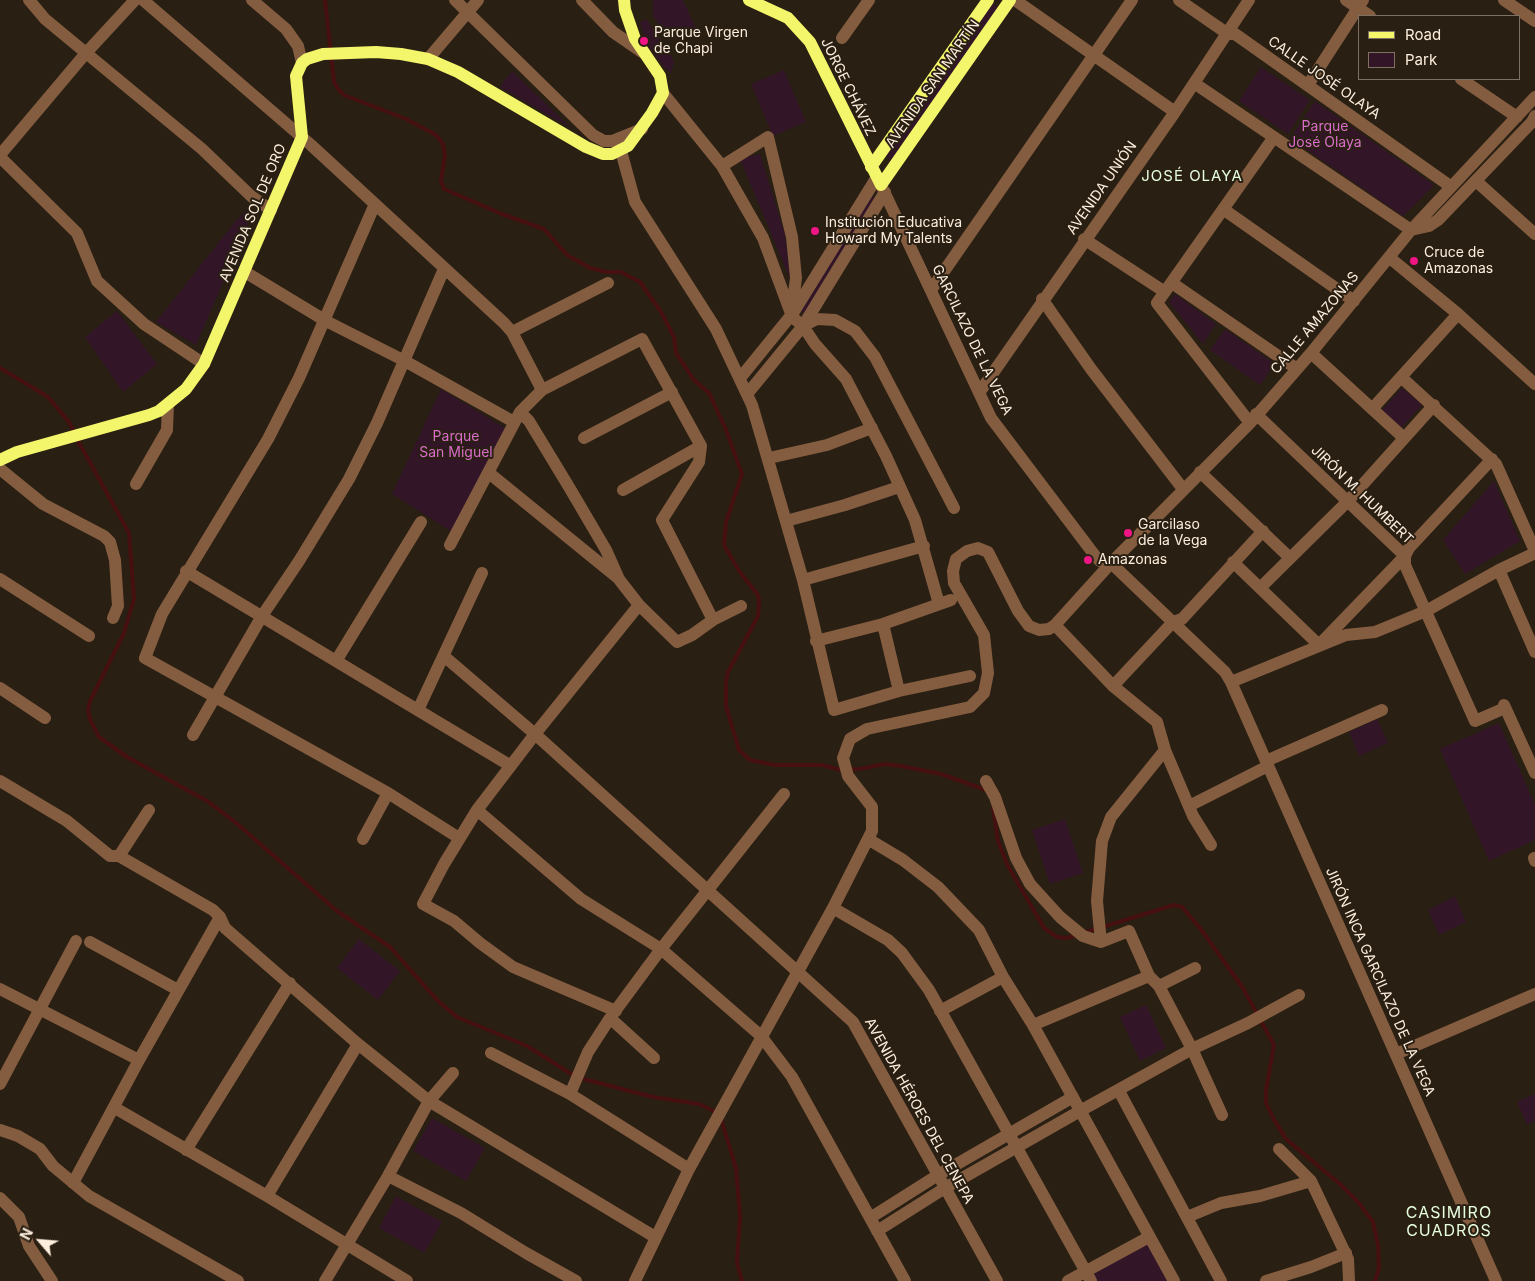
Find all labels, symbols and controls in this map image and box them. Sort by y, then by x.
legend [1358,15,1520,80]
street label: AVENIDA SAN MARTÍN [883,17,983,151]
place label: Parque Virgen de Chapi [654,25,748,58]
text: Road [1405,25,1441,44]
street label: CALLE JOSÉ OLAYA [1265,33,1383,123]
marker: Parque Virgen de Chapi [638,35,650,47]
street label: JORGE CHÁVEZ [817,35,879,139]
text: Park [1405,50,1437,69]
park label: Parque José Olaya [1288,119,1362,152]
street label: AVENIDA UNIÓN [1063,138,1141,238]
street label: AVENIDA SOL DE ORO [216,141,290,285]
district label: JOSÉ OLAYA [1140,167,1244,185]
place label: Institución Educativa Howard My Talents [825,215,962,248]
marker: Institución Educativa Howard My Talents [809,225,821,237]
place label: Cruce de Amazonas [1424,245,1493,278]
marker: Cruce de Amazonas [1408,255,1420,267]
street label: GARCILAZO DE LA VEGA [928,262,1016,418]
street label: CALLE AMAZONAS [1267,269,1363,377]
park label: Parque San Miguel [419,429,493,462]
street label: JIRÓN M. HUMBERT [1307,442,1417,548]
place label: Garcilaso de la Vega [1138,517,1207,550]
marker: Garcilaso de la Vega [1122,527,1134,539]
place label: Amazonas [1098,552,1167,568]
marker: Amazonas [1082,554,1094,566]
street label: JIRÓN INCA GARCILAZO DE LA VEGA [1322,865,1438,1099]
street label: AVENIDA HÉROES DEL CENEPA [861,1015,977,1207]
district label: CASIMIRO CUADROS [1405,1203,1493,1241]
north arrow [15,1216,65,1266]
text: N [16,1225,36,1243]

